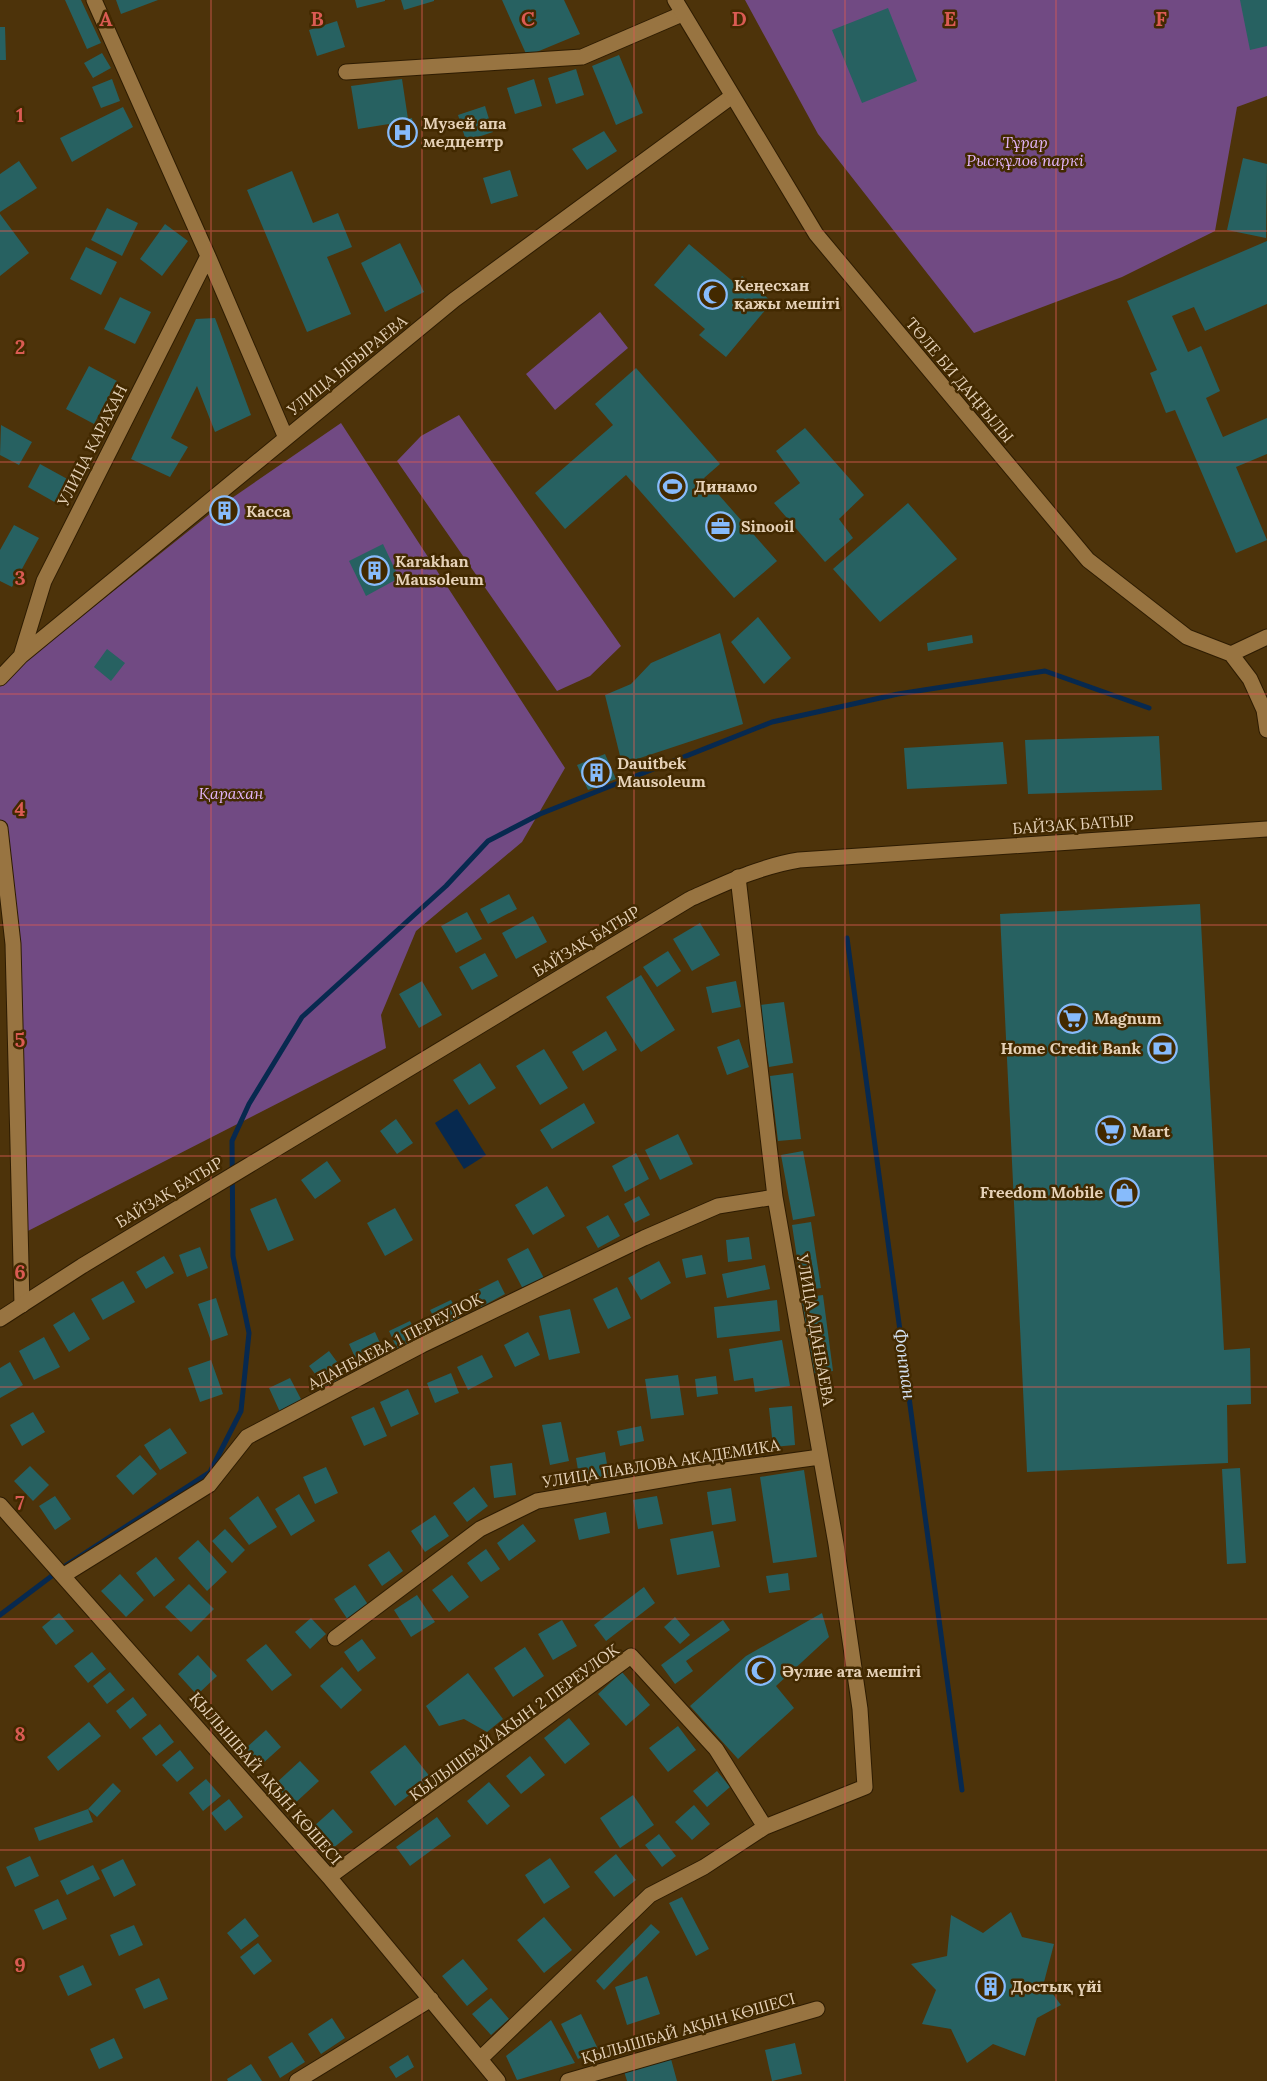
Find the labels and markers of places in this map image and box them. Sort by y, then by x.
place label: Музей апа медцентр [423,113,507,151]
hospital icon: Музей апа медцентр [386,116,418,148]
place label: Кеңесхан қажы мешіті [734,275,840,313]
mosque icon: Кеңесхан қажы мешіті [697,278,729,310]
sports icon: Динамо [657,470,689,502]
place label: Динамо [694,476,757,496]
building icon: Касса [209,495,241,527]
place label: Касса [246,501,291,521]
office icon: Sinooil [704,510,736,542]
place label: Sinooil [741,516,794,536]
place label: Karakhan Mausoleum [395,551,484,589]
building icon: Karakhan Mausoleum [358,554,390,586]
place label: Dauitbek Mausoleum [617,753,706,791]
building icon: Dauitbek Mausoleum [580,756,612,788]
supermarket icon: Magnum [1057,1002,1089,1034]
place label: Magnum [1094,1008,1162,1028]
bank icon: Home Credit Bank [1146,1032,1178,1064]
place label: Home Credit Bank [1001,1038,1141,1058]
supermarket icon: Mart [1095,1115,1127,1147]
place label: Mart [1132,1121,1170,1141]
shop icon: Freedom Mobile [1108,1176,1140,1208]
place label: Freedom Mobile [980,1182,1103,1202]
mosque icon: Әулие ата мешіті [745,1655,777,1687]
place label: Әулие ата мешіті [782,1661,921,1681]
building icon: Достық үйі [974,1970,1006,2002]
place label: Достық үйі [1011,1976,1102,1996]

